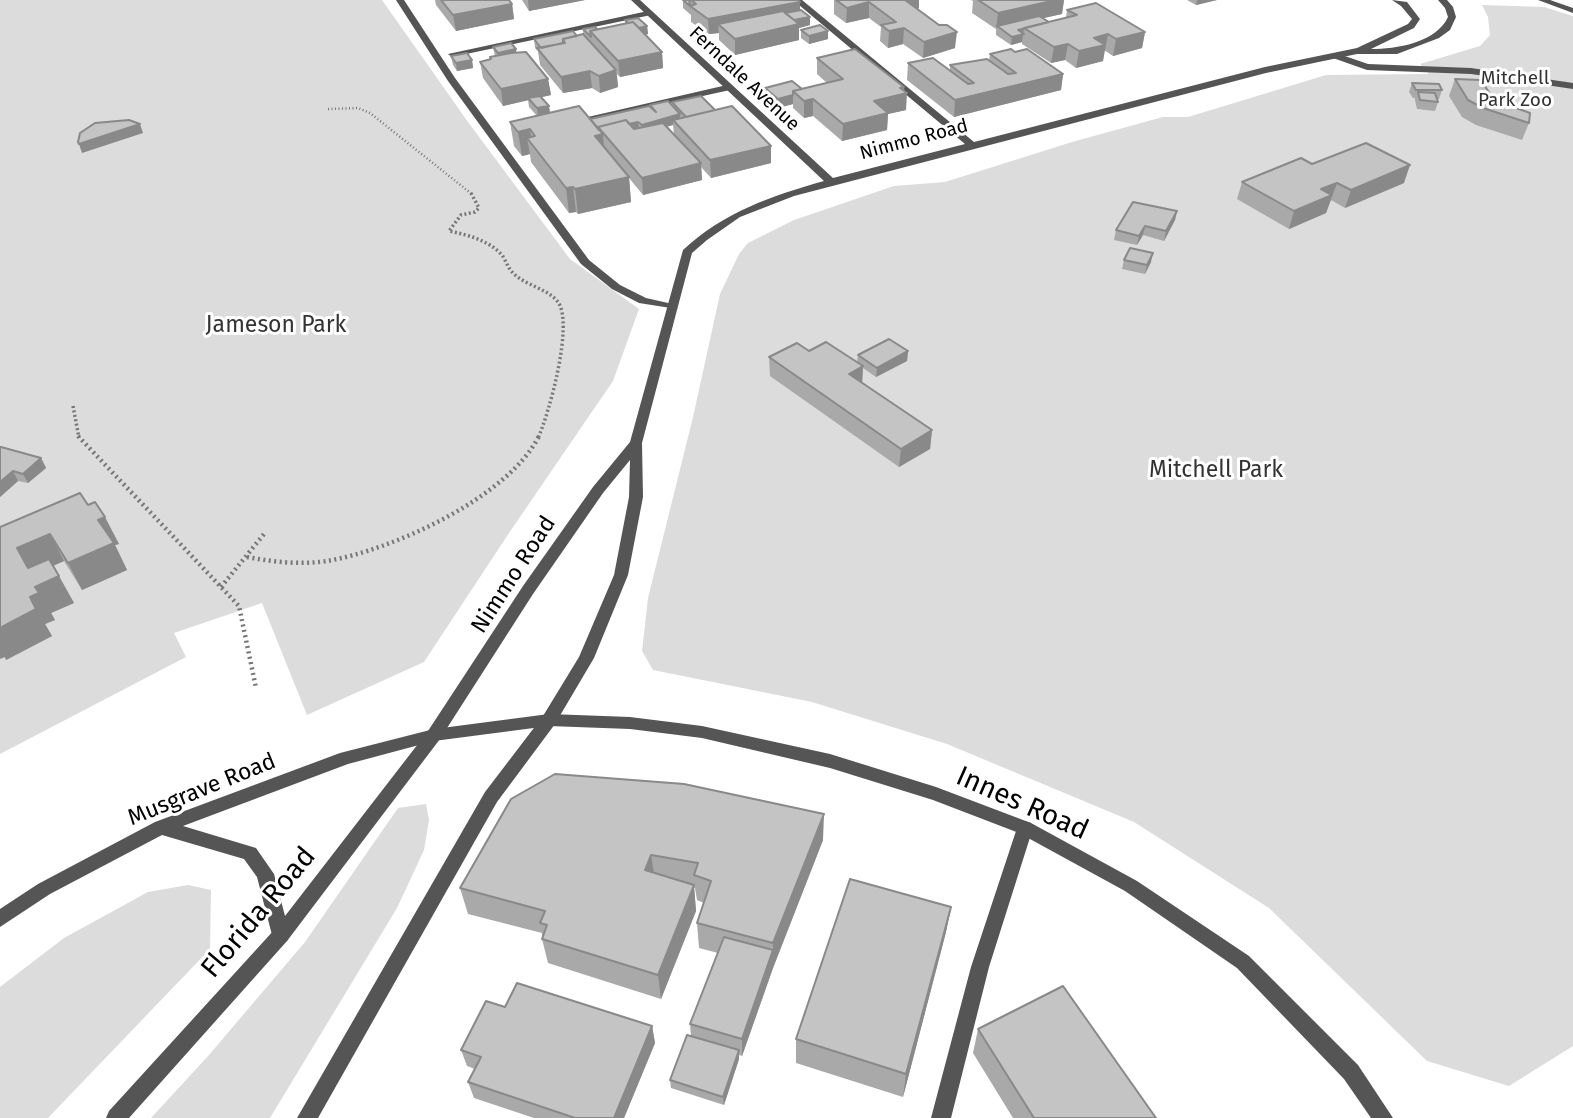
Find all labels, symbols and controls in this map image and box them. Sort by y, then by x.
street label: Ferndale Avenue [684,22,804,136]
park label: Mitchell Park Zoo [1478,68,1552,112]
street label: Nimmo Road [858,115,970,165]
park label: Jameson Park [206,312,346,340]
park label: Mitchell Park [1149,457,1283,485]
street label: Nimmo Road [466,511,562,639]
street label: Musgrave Road [124,748,280,832]
street label: Innes Road [951,760,1093,848]
street label: Florida Road [195,841,323,985]

